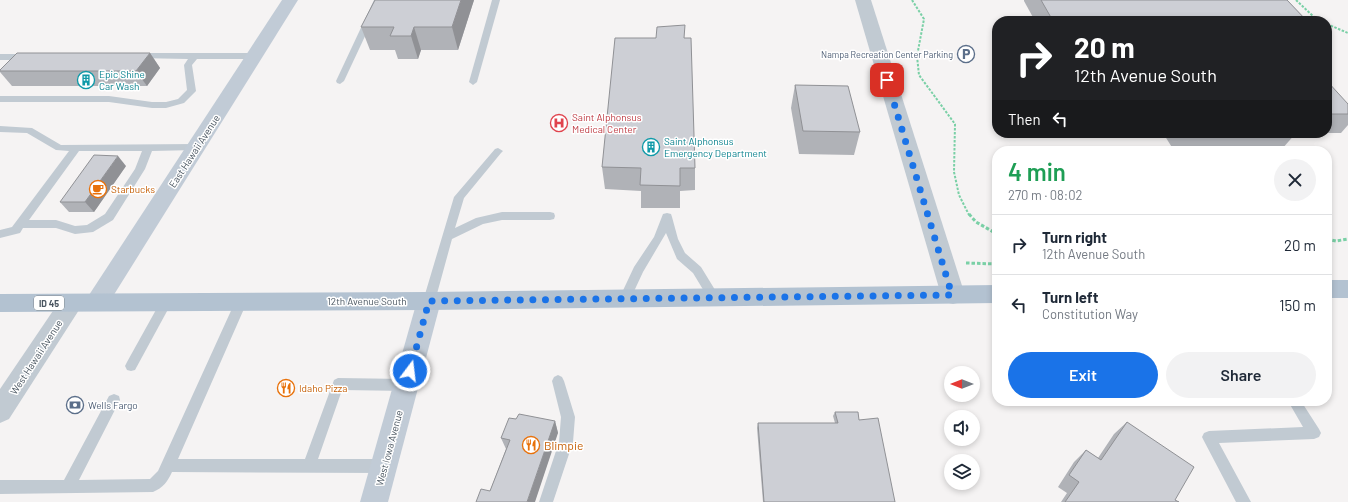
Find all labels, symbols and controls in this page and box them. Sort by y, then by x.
text: 20 m [1074,30,1135,64]
icon: right [1008,32,1060,84]
parking icon: Nampa Recreation Center Parking [956,44,976,64]
place label: Nampa Recreation Center Parking [821,49,953,60]
pin [870,63,904,97]
text: 12th Avenue South [1074,64,1217,86]
place label: Epic Shine Car Wash [99,68,145,92]
icon: arrive [876,69,898,91]
building icon: Epic Shine Car Wash [76,70,96,90]
icon: left [1049,108,1071,130]
text: Then [1008,110,1041,128]
place label: Saint Alphonsus Medical Center [572,111,642,135]
street label: East Hawaii Avenue [166,112,222,190]
hospital icon: Saint Alphonsus Medical Center [549,113,569,133]
place label: Saint Alphonsus Emergency Department [664,135,767,159]
building icon: Saint Alphonsus Emergency Department [641,137,661,157]
text: 4 min [1008,157,1066,186]
button: close [1274,159,1316,201]
cafe icon: Starbucks [88,179,108,199]
place label: Starbucks [111,183,155,195]
text: 270 m · 08:02 [1008,187,1083,203]
text: Turn right [1042,228,1107,246]
icon: right [1008,234,1030,256]
text: 20 m [1284,236,1316,254]
text: 12th Avenue South [1042,246,1145,262]
text: Turn left [1042,288,1098,306]
icon: left [1008,294,1030,316]
street label: 12th Avenue South [327,295,407,307]
road number: ID 45 [34,296,64,310]
text: 150 m [1279,296,1316,314]
text: Constitution Way [1042,306,1138,322]
street label: West Hawaii Avenue [7,317,65,397]
position arrow [389,350,431,392]
button: Exit [1008,352,1158,398]
button: Share [1166,352,1316,398]
north arrow [944,366,980,402]
map controls [944,366,980,490]
restaurant icon: Idaho Pizza [276,378,296,398]
place label: Idaho Pizza [299,382,347,394]
bank icon: Wells Fargo [65,395,85,415]
place label: Wells Fargo [88,399,138,411]
street label: West Iowa Avenue [373,409,405,487]
button: sound [944,410,980,446]
restaurant icon: Blimpie [521,435,541,455]
place label: Blimpie [544,438,583,452]
button: layers [944,454,980,490]

